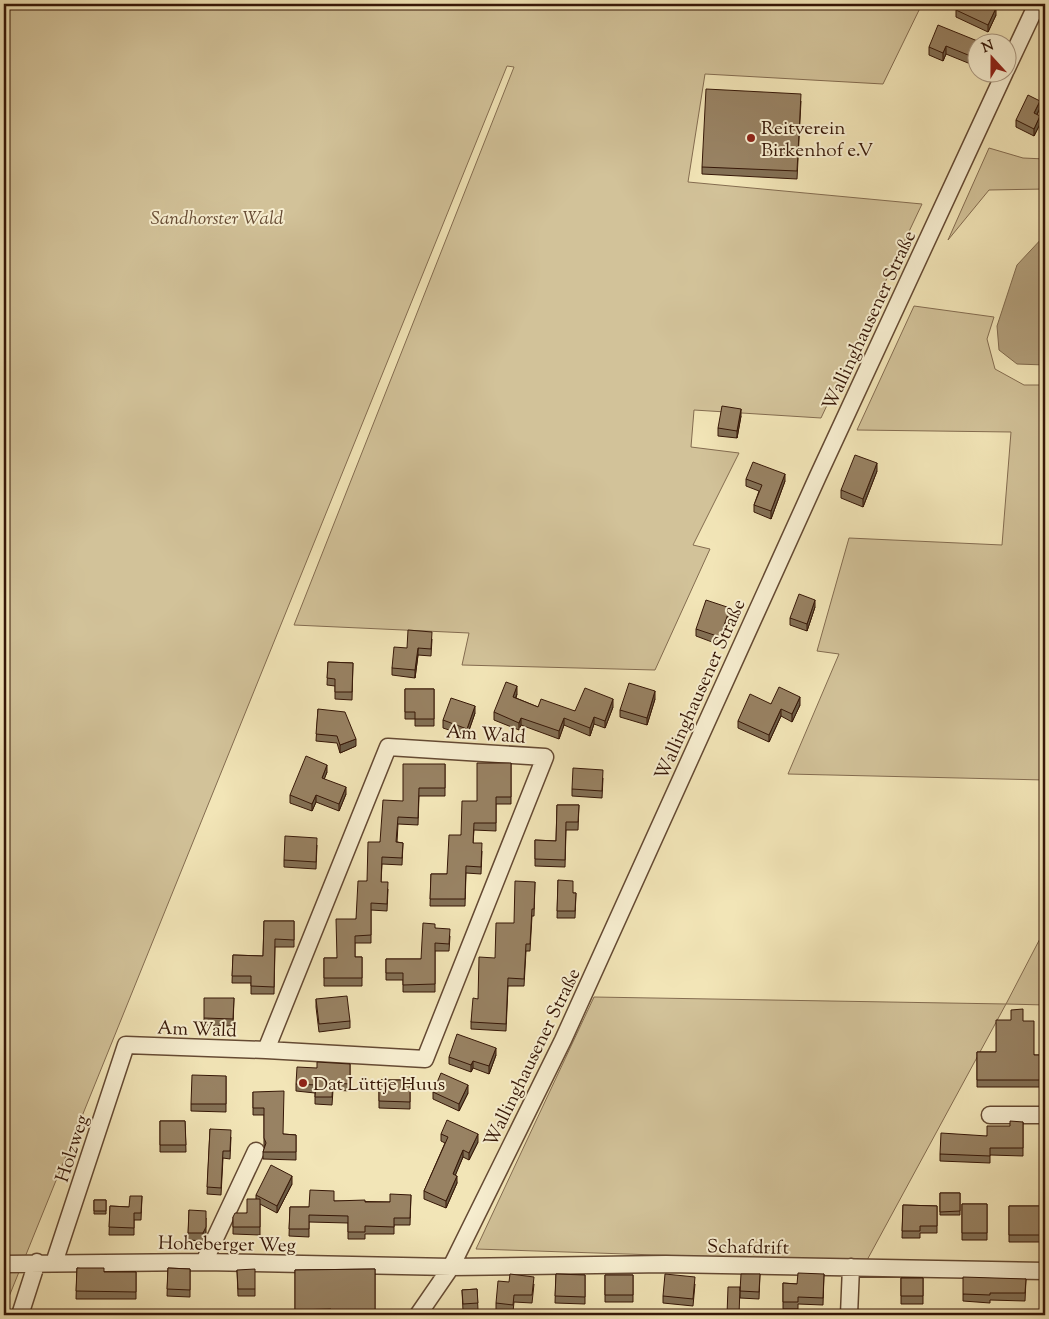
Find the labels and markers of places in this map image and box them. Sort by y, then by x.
place label: Reitverein Birkenhof e.V [761,116,873,165]
marker: Reitverein Birkenhof e.V [745,132,757,144]
place label: Dat Lüttje Huus [313,1072,445,1099]
marker: Dat Lüttje Huus [297,1077,309,1089]

